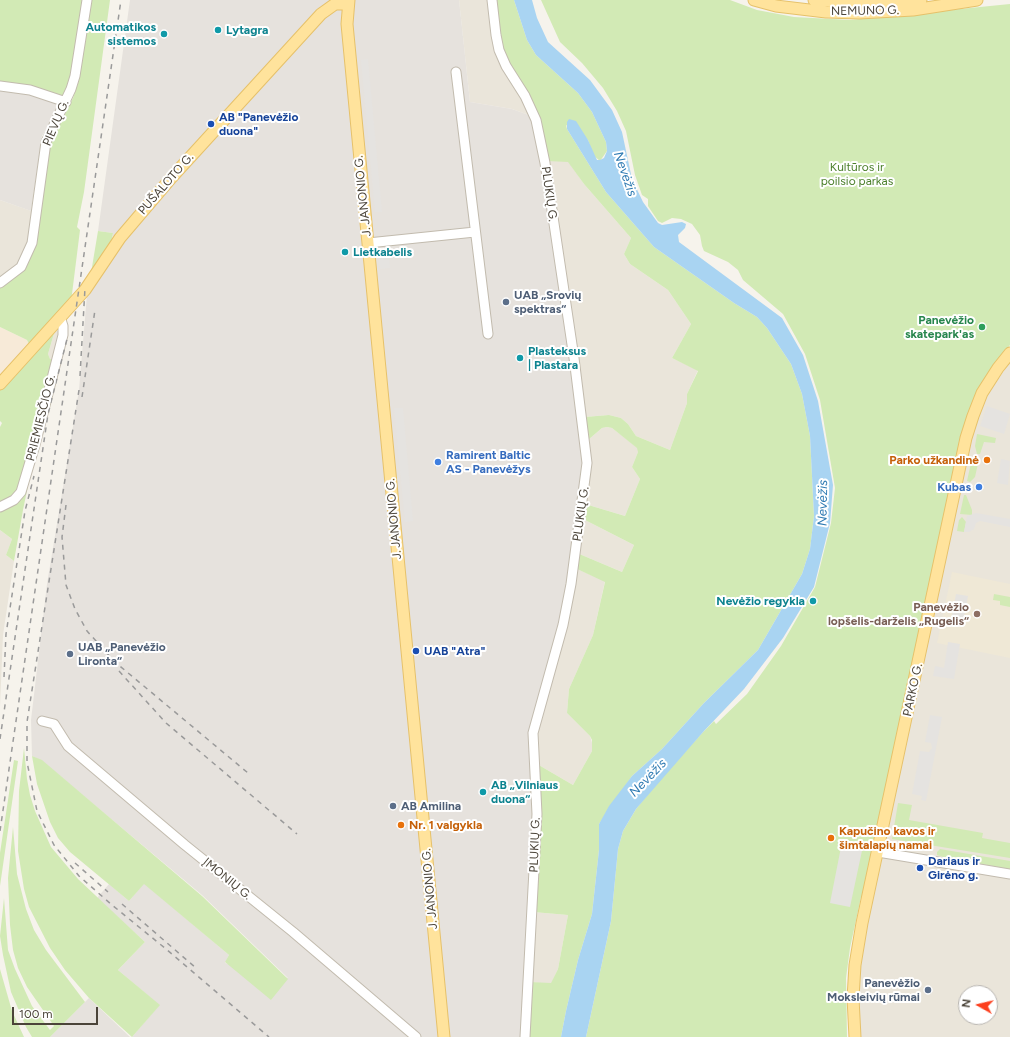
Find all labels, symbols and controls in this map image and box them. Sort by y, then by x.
street label: NEMUNO G. [831,3,899,19]
place label: Automatikos sistemos [85,20,156,48]
place label: Lytagra [226,23,268,37]
marker: Lytagra [213,25,223,35]
marker: Automatikos sistemos [159,29,169,39]
street label: PIEVŲ G. [40,98,72,148]
place label: AB "Panevėžio duona" [219,110,298,138]
marker: AB "Panevėžio duona" [206,119,216,129]
water label: Nevėžis [610,149,640,199]
street label: PUŠALOTO G. [135,150,197,218]
street label: J. JANONIO G. [352,155,374,237]
park label: Kultūros ir poilsio parkas [821,160,893,188]
street label: PLUKIŲ G. [538,166,560,222]
place label: Lietkabelis [353,245,412,259]
marker: Lietkabelis [340,247,350,257]
place label: UAB „Srovių spektras“ [514,288,581,316]
marker: UAB „Srovių spektras“ [501,297,511,307]
place label: Panevėžio skatepark'as [905,313,974,341]
marker: Panevėžio skatepark'as [977,322,987,332]
place label: Plasteksus | Plastara [528,344,586,372]
marker: Plasteksus | Plastara [515,353,525,363]
street label: PRIEMIESČIO G. [23,373,59,463]
place label: Ramirent Baltic AS - Panevėžys [446,448,531,476]
place label: Parko užkandinė [889,453,979,467]
marker: Parko užkandinė [982,455,992,465]
marker: Ramirent Baltic AS - Panevėžys [433,457,443,467]
street label: J. JANONIO G. [383,478,405,560]
water label: Nevėžis [815,480,831,526]
place label: Kubas [937,480,971,494]
marker: Kubas [974,482,984,492]
street label: PLUKIŲ G. [570,486,592,542]
place label: Nevėžio regykla [716,594,805,608]
marker: Nevėžio regykla [808,596,818,606]
place label: Panevėžio lopšelis-darželis „Rugelis“ [828,600,969,628]
marker: Panevėžio lopšelis-darželis „Rugelis“ [972,609,982,619]
place label: UAB „Panevėžio Lironta“ [78,640,166,668]
place label: UAB "Atra" [424,644,485,658]
marker: UAB "Atra" [411,646,421,656]
marker: UAB „Panevėžio Lironta“ [65,649,75,659]
street label: PARKO G. [900,662,926,718]
water label: Nevėžis [626,756,670,800]
place label: AB „Vilniaus duona“ [491,778,558,806]
marker: AB „Vilniaus duona“ [478,787,488,797]
place label: AB Amilina [401,799,461,813]
marker: AB Amilina [388,801,398,811]
street label: PLUKIŲ G. [527,817,543,873]
place label: Nr. 1 valgykla [409,818,482,832]
marker: Nr. 1 valgykla [396,820,406,830]
place label: Kapučino kavos ir šimtalapių namai [839,824,935,852]
marker: Kapučino kavos ir šimtalapių namai [826,833,836,843]
street label: J. JANONIO G. [419,848,441,930]
place label: Dariaus ir Girėno g. [928,854,980,882]
street label: ĮMONIŲ G. [200,855,254,903]
marker: Dariaus ir Girėno g. [915,863,925,873]
place label: Panevėžio Moksleivių rūmai [827,976,920,1004]
marker: Panevėžio Moksleivių rūmai [923,985,933,995]
north arrow [958,985,998,1025]
text: N [960,998,974,1009]
scale bar [14,999,100,1025]
text: 100 m [19,1007,53,1021]

